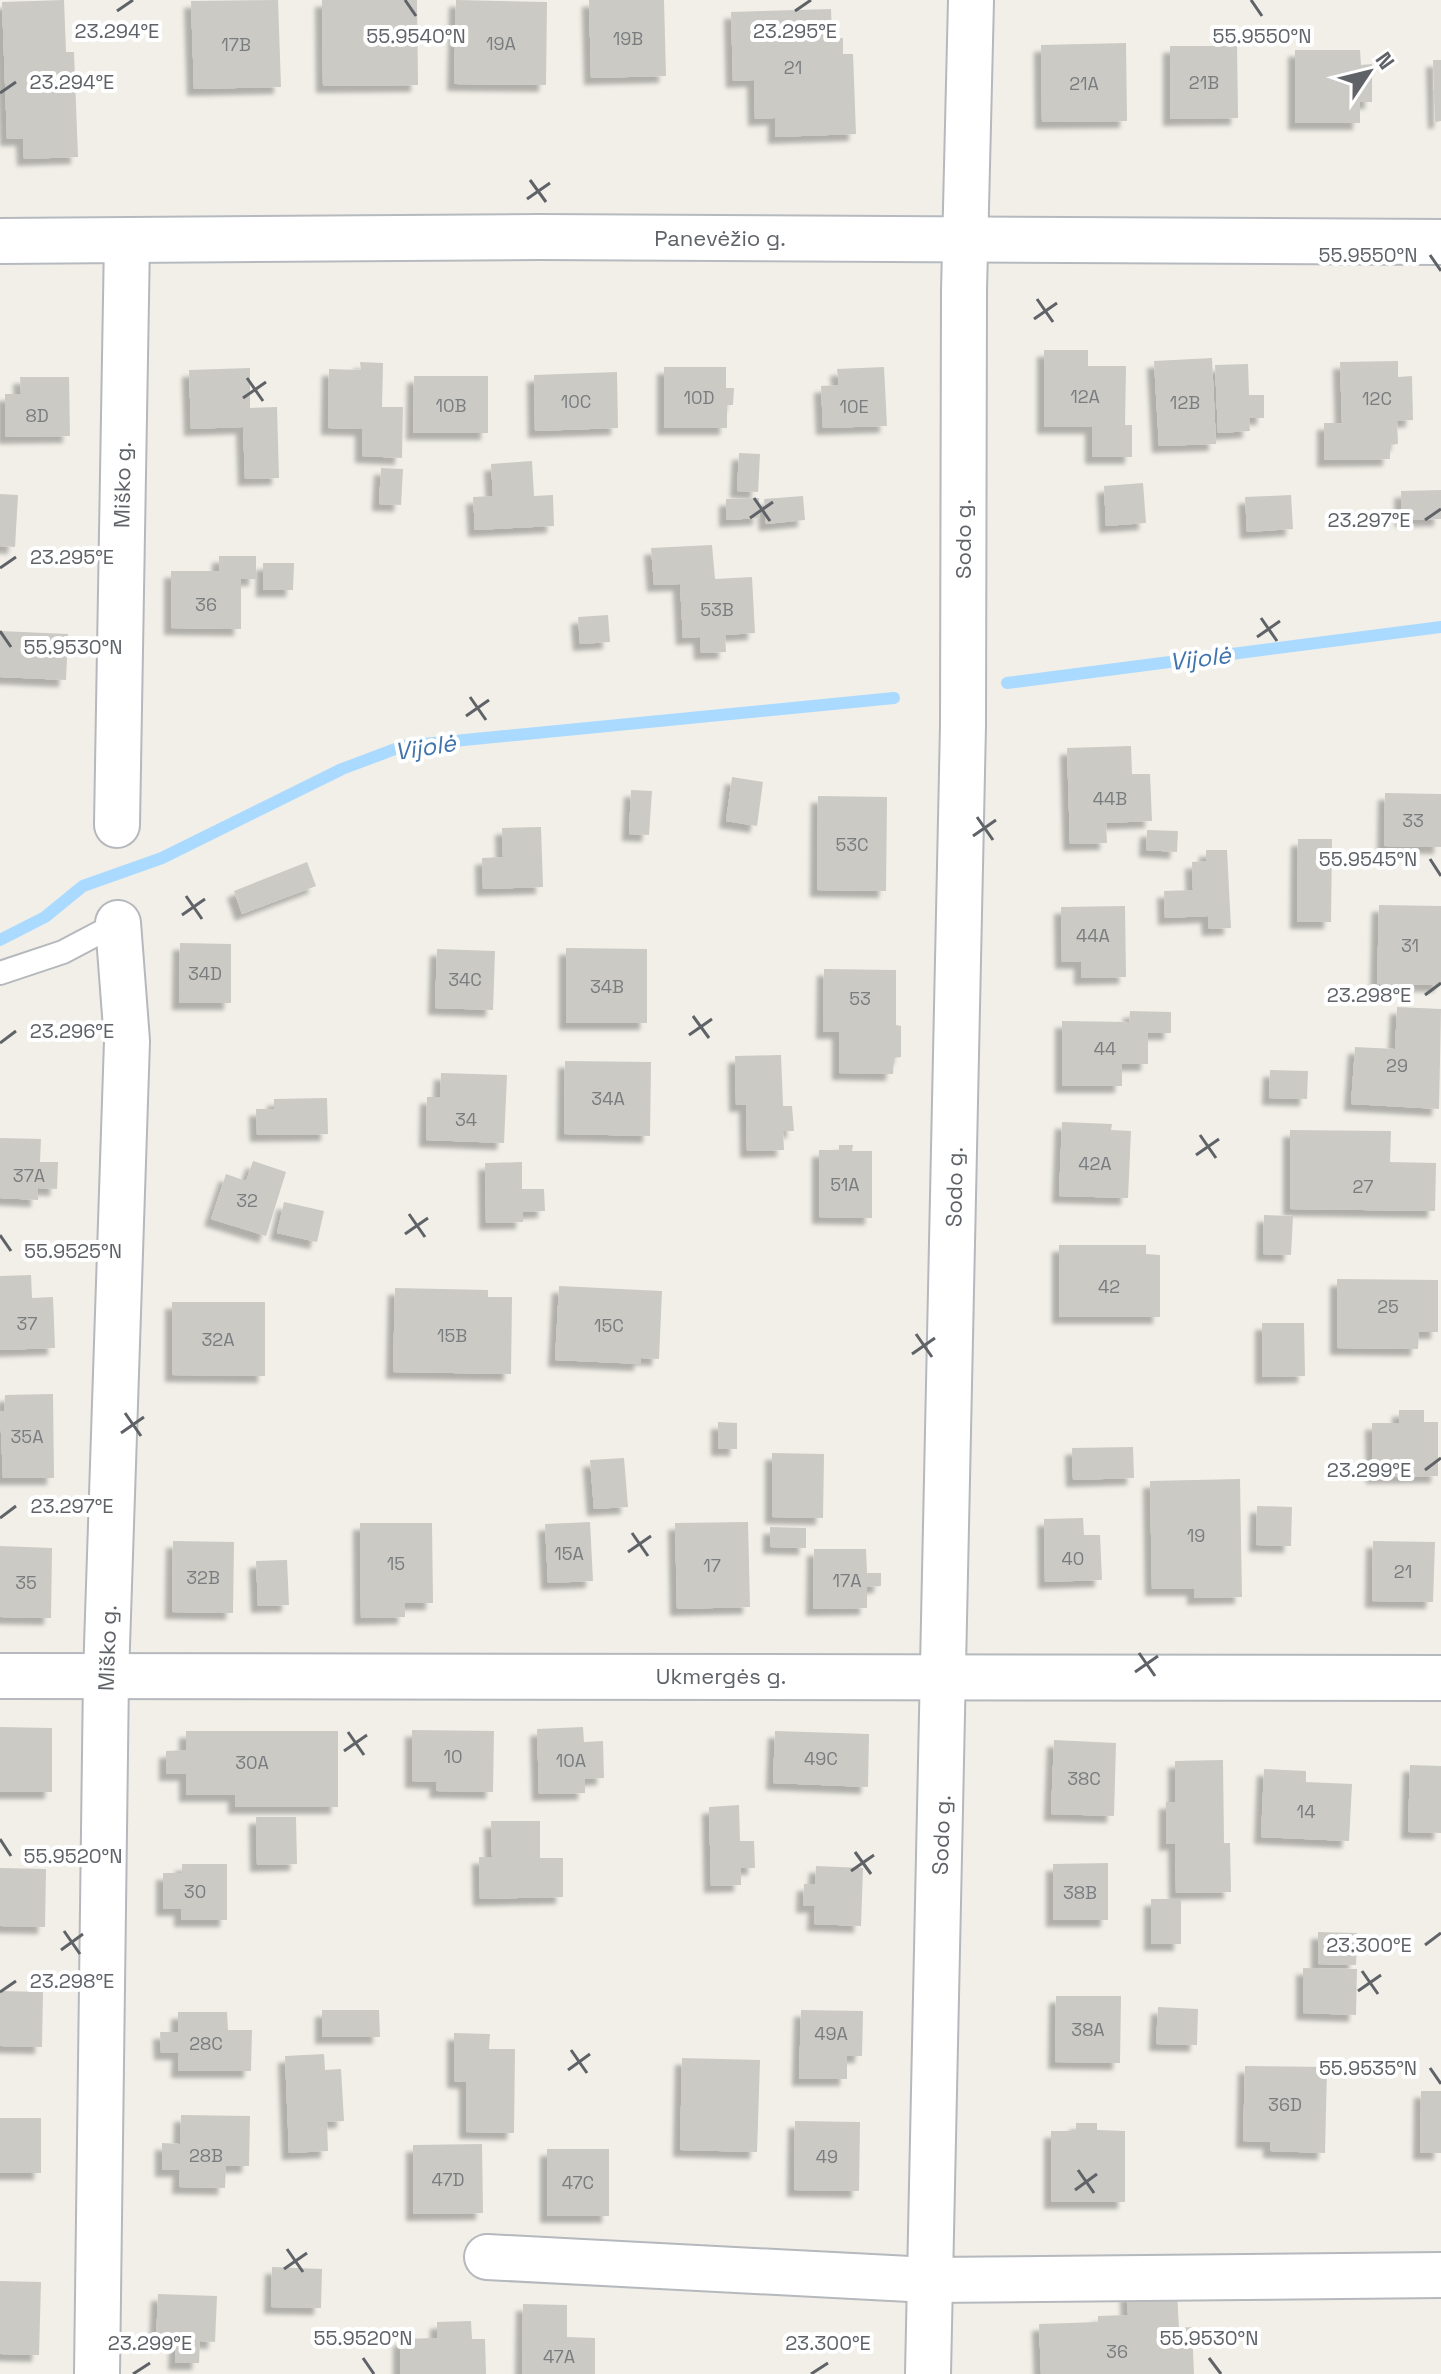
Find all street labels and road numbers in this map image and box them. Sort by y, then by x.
street label: Panevėžio g. [654,224,786,252]
street label: Miško g. [107,442,137,528]
street label: Sodo g. [949,499,977,579]
street label: Sodo g. [939,1147,969,1227]
street label: Miško g. [92,1604,122,1692]
street label: Ukmergės g. [656,1662,786,1690]
street label: Sodo g. [926,1794,956,1876]

